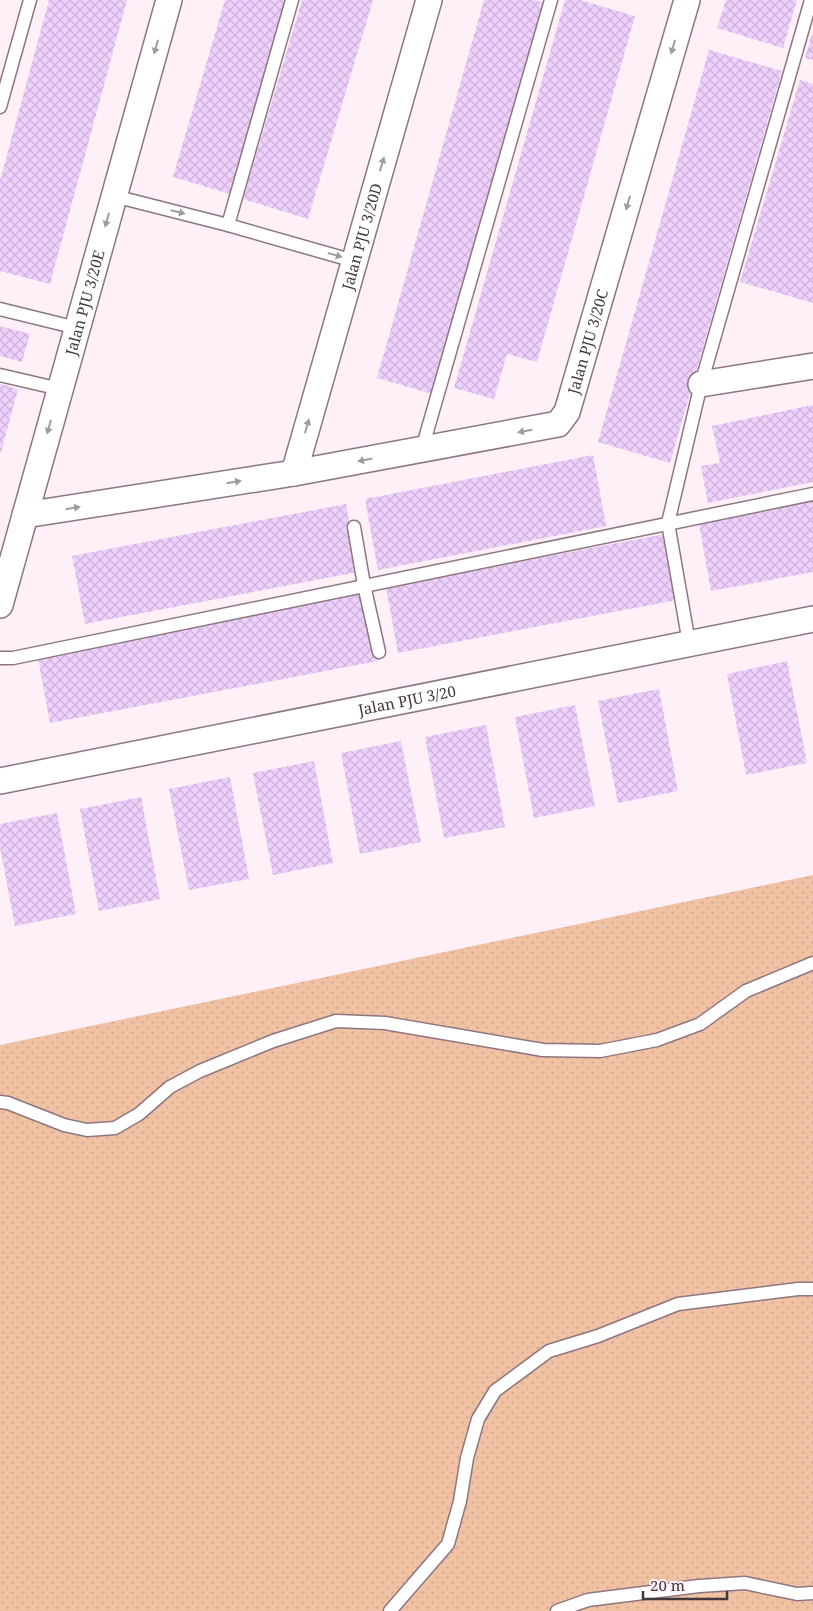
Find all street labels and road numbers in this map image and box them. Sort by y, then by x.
street label: Jalan PJU 3/20D [337,181,386,293]
street label: Jalan PJU 3/20E [60,248,109,358]
street label: Jalan PJU 3/20C [562,287,612,397]
street label: Jalan PJU 3/20 [355,680,458,720]

